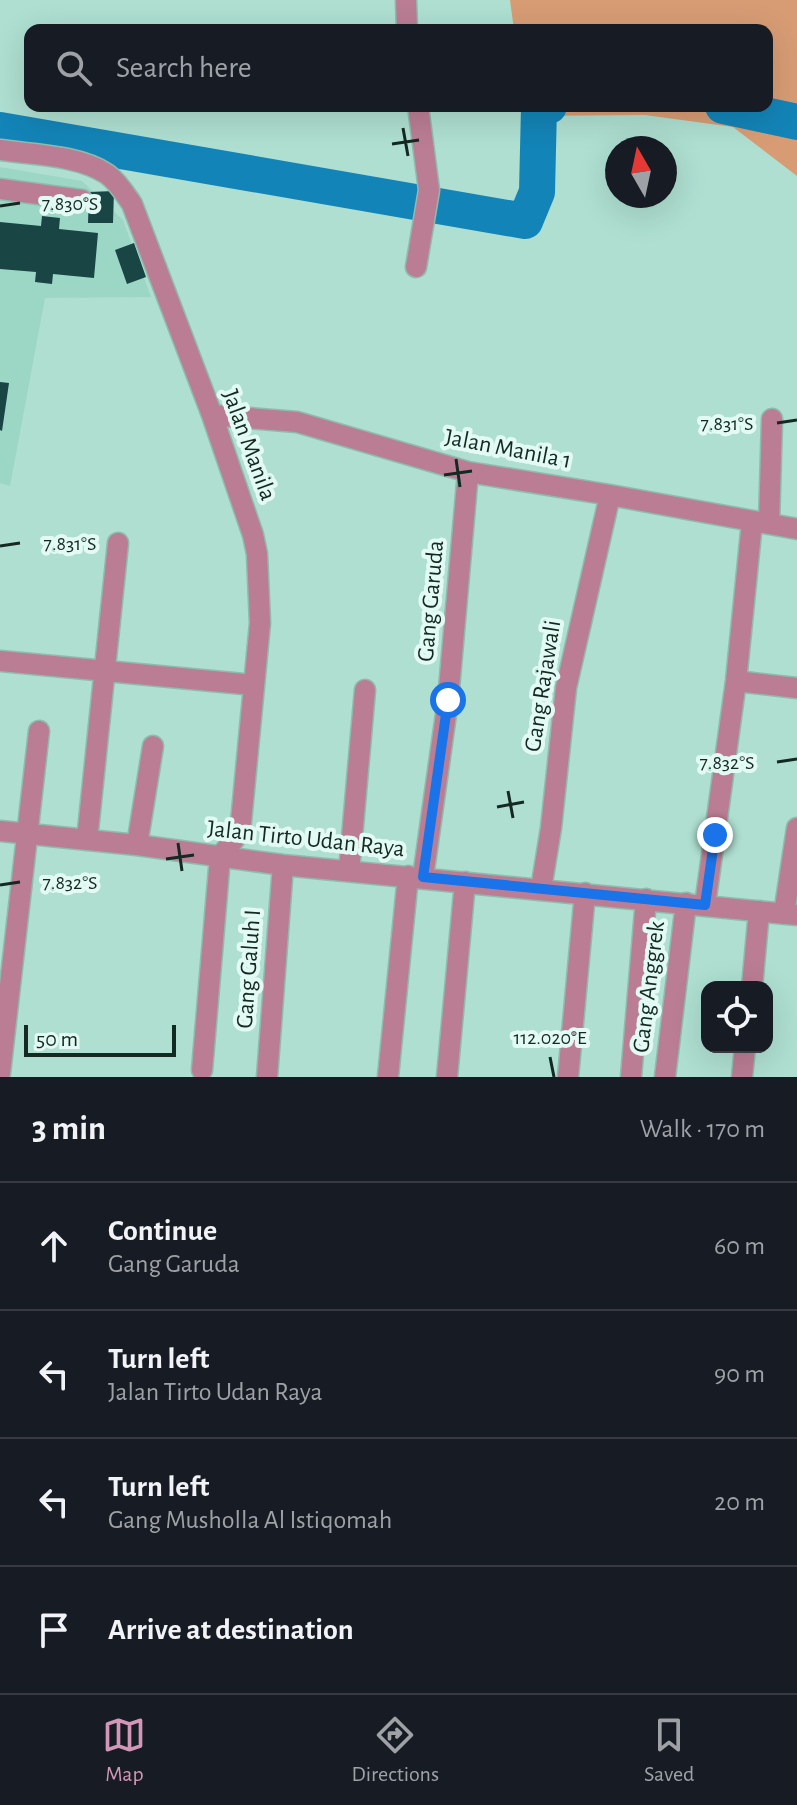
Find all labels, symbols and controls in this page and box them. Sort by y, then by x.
search box [24,24,773,112]
icon: search [52,46,96,90]
text: Search here [116,53,252,83]
north arrow [605,136,677,208]
text: 7.830°S [42,194,98,214]
street label: Jalan Manila [218,386,280,504]
text: 7.831°S [701,414,753,434]
street label: Jalan Manila 1 [443,425,573,473]
text: 7.831°S [44,534,96,554]
street label: Gang Garuda [414,539,448,663]
street label: Gang Rajawali [521,619,565,753]
route start [430,682,466,718]
text: 7.832°S [699,753,755,773]
street label: Jalan Tirto Udan Raya [206,817,406,861]
route end [697,817,733,853]
text: 7.832°S [42,873,98,893]
street label: Gang Galuh I [233,909,265,1029]
street label: Gang Anggrek [629,920,669,1054]
map controls [701,981,773,1053]
button: locate [701,981,773,1053]
scale bar [24,1021,176,1057]
text: 50 m [36,1028,78,1050]
text: 112.020°E [513,1028,587,1048]
text: 3 min [32,1112,106,1146]
text: Walk · 170 m [640,1116,765,1142]
text: Continue [108,1216,217,1246]
icon: ahead [32,1224,76,1268]
text: 60 m [714,1233,765,1259]
text: Gang Garuda [108,1251,240,1277]
text: Turn left [108,1344,209,1374]
icon: left [32,1352,76,1396]
text: 90 m [714,1361,765,1387]
text: Jalan Tirto Udan Raya [108,1379,323,1405]
text: Turn left [108,1472,209,1502]
icon: left [32,1480,76,1524]
text: 20 m [714,1489,765,1515]
text: Gang Musholla Al Istiqomah [108,1507,392,1533]
icon: arrive [32,1608,76,1652]
text: Arrive at destination [108,1615,354,1645]
tab: Map [102,1713,146,1787]
tab: Directions [351,1713,439,1787]
tab: Saved [644,1713,694,1787]

